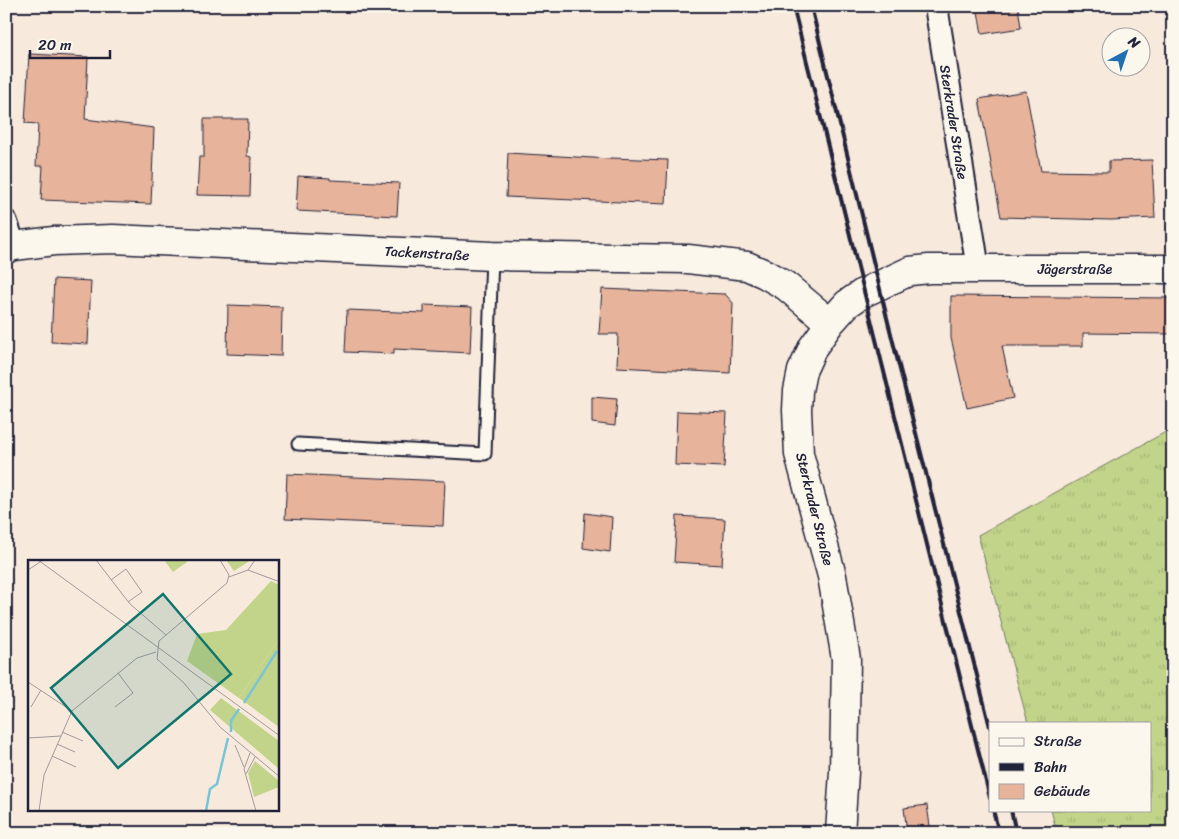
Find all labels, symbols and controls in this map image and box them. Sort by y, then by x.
scale bar [30,28,110,60]
north arrow [1102,28,1152,78]
text: N [1122,29,1146,55]
text: 20 m [38,32,72,58]
street label: Sterkrader Straße [932,63,975,181]
street label: Tackenstraße [384,239,470,268]
street label: Jägerstraße [1037,257,1113,282]
street label: Sterkrader Straße [788,450,841,568]
inset map [28,560,279,812]
legend [989,722,1152,812]
text: Straße [1034,728,1082,754]
text: Bahn [1034,754,1067,780]
text: Gebäude [1034,778,1090,804]

